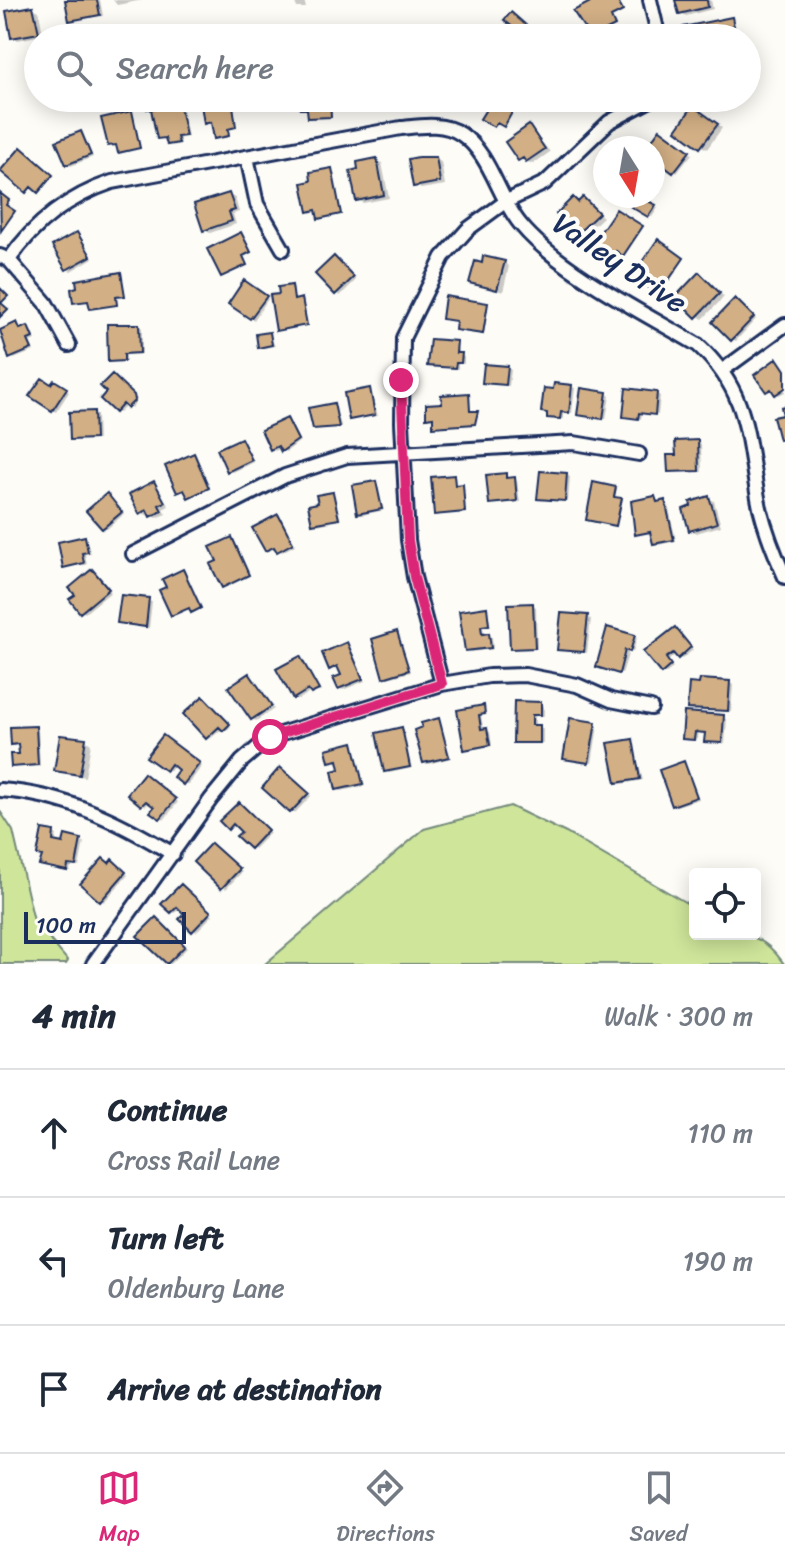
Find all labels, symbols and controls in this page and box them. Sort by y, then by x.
search box [24,24,761,112]
text: Search here [116,41,274,95]
icon: search [52,46,96,90]
north arrow [593,136,665,208]
street label: Valley Drive [541,197,699,329]
route end [383,362,419,398]
route start [252,719,288,755]
map controls [689,868,761,940]
button: locate [689,868,761,940]
text: 100 m [36,906,96,945]
scale bar [24,908,186,944]
text: 4 min [32,986,116,1046]
text: Walk · 300 m [604,993,753,1039]
text: Continue [108,1083,227,1137]
text: 110 m [688,1110,753,1156]
icon: ahead [32,1111,76,1155]
text: Cross Rail Lane [108,1137,280,1183]
text: Turn left [108,1211,224,1265]
text: 190 m [683,1238,753,1284]
icon: left [32,1239,76,1283]
text: Oldenburg Lane [108,1265,285,1311]
text: Arrive at destination [108,1362,382,1416]
icon: arrive [32,1367,76,1411]
tab: Map [97,1466,141,1553]
tab: Directions [336,1466,435,1553]
tab: Saved [630,1466,688,1553]

